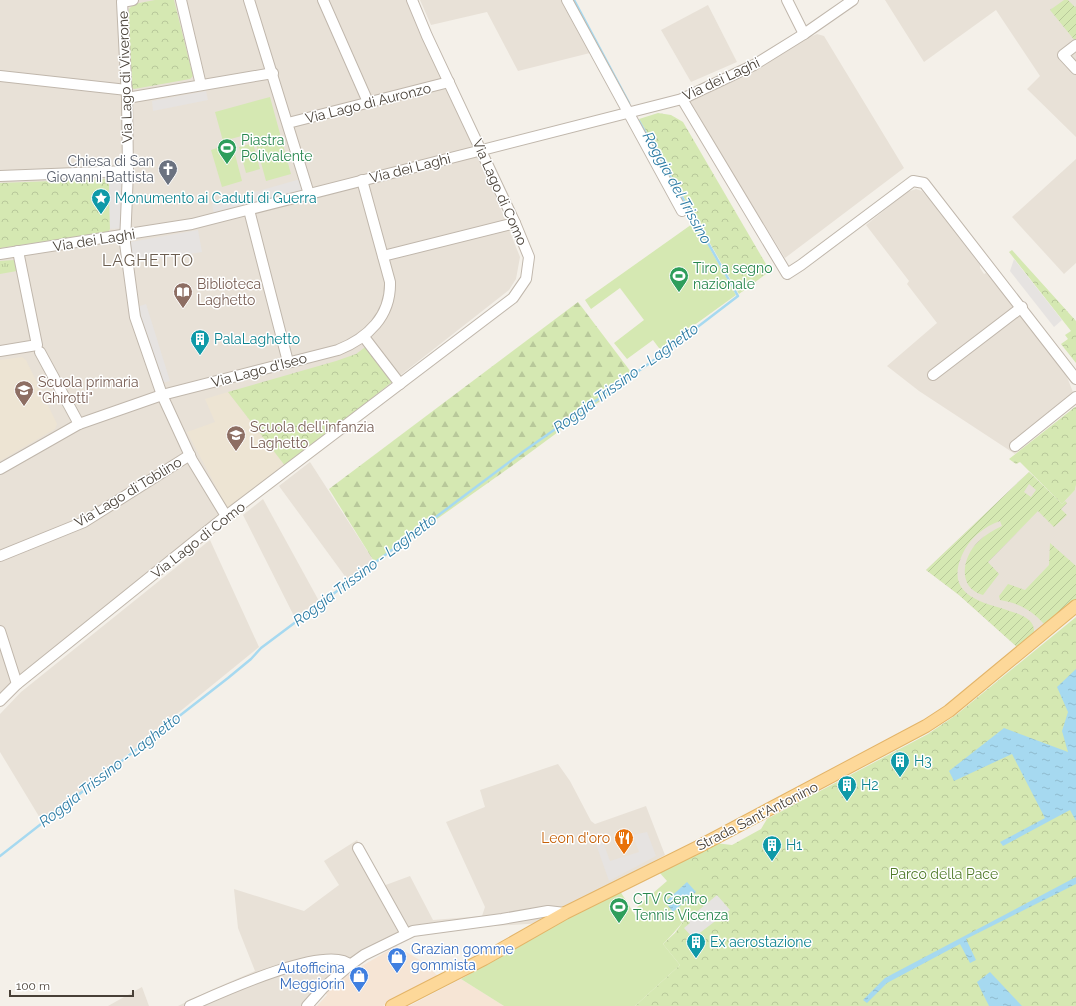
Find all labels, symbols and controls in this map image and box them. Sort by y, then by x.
street label: Via Lago di Viverone [115,11,135,143]
street label: Via dei Laghi [680,54,762,104]
street label: Via Lago di Auronzo [304,80,432,126]
water label: Roggia del Trissino [639,129,715,247]
place label: Piastra Polivalente [241,132,313,164]
street label: Via Lago di Como [469,136,531,248]
sports icon: Piastra Polivalente [216,137,238,165]
street label: Via dei Laghi [368,150,452,186]
place label: Chiesa di San Giovanni Battista [47,153,154,185]
church icon: Chiesa di San Giovanni Battista [157,158,179,186]
place icon: Monumento ai Caduti di Guerra [90,187,112,215]
place label: Monumento ai Caduti di Guerra [115,190,317,206]
street label: Via dei Laghi [52,226,136,254]
district label: LAGHETTO [102,251,194,270]
place label: Tiro a segno nazionale [693,260,773,292]
sports icon: Tiro a segno nazionale [668,265,690,293]
place label: Biblioteca Laghetto [197,276,261,308]
library icon: Biblioteca Laghetto [172,281,194,309]
water label: Roggia Trissino - Laghetto [550,319,702,437]
building icon: PalaLaghetto [189,328,211,356]
place label: PalaLaghetto [214,331,300,347]
street label: Via Lago d'Iseo [209,350,309,390]
place label: Scuola primaria "Ghirotti" [38,374,139,406]
school or university icon: Scuola primaria "Ghirotti" [13,379,35,407]
place label: Scuola dell'infanzia Laghetto [250,419,374,451]
school or university icon: Scuola dell'infanzia Laghetto [225,424,247,452]
street label: Via Lago di Toblino [71,454,185,530]
street label: Via Lago di Como [148,498,248,582]
water label: Roggia Trissino - Laghetto [290,510,440,630]
water label: Roggia Trissino - Laghetto [35,709,185,831]
building icon: H3 [889,750,911,778]
place label: H3 [914,753,932,769]
building icon: H2 [836,774,858,802]
place label: H2 [861,777,879,793]
street label: Strada Sant'Antonino [693,778,821,854]
restaurant icon: Leon d'oro [613,827,635,855]
place label: Leon d'oro [541,830,610,846]
building icon: H1 [761,834,783,862]
place label: H1 [786,837,802,853]
park label: Parco della Pace [890,866,998,882]
place label: CTV Centro Tennis Vicenza [633,891,729,923]
sports icon: CTV Centro Tennis Vicenza [608,896,630,924]
building icon: Ex aerostazione [685,931,707,959]
place label: Ex aerostazione [710,934,812,950]
place label: Grazian gomme gommista [411,941,514,973]
shop icon: Grazian gomme gommista [386,946,408,974]
place label: Autofficina Meggiorin [278,960,345,992]
shop icon: Autofficina Meggiorin [348,965,370,993]
scale bar [10,972,133,998]
text: 100 m [16,979,50,993]

